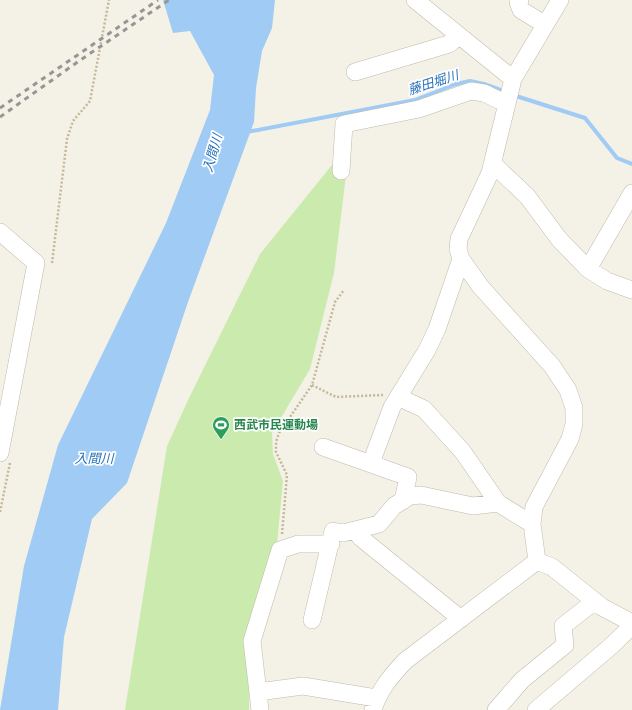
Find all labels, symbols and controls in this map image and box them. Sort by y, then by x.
water label: 藤田堀川 [406,67,462,98]
water label: 入間川 [200,130,226,174]
sports icon: 西武市民運動場 [211,415,231,440]
place label: 西武市民運動場 [234,418,318,432]
water label: 入間川 [74,451,115,466]

